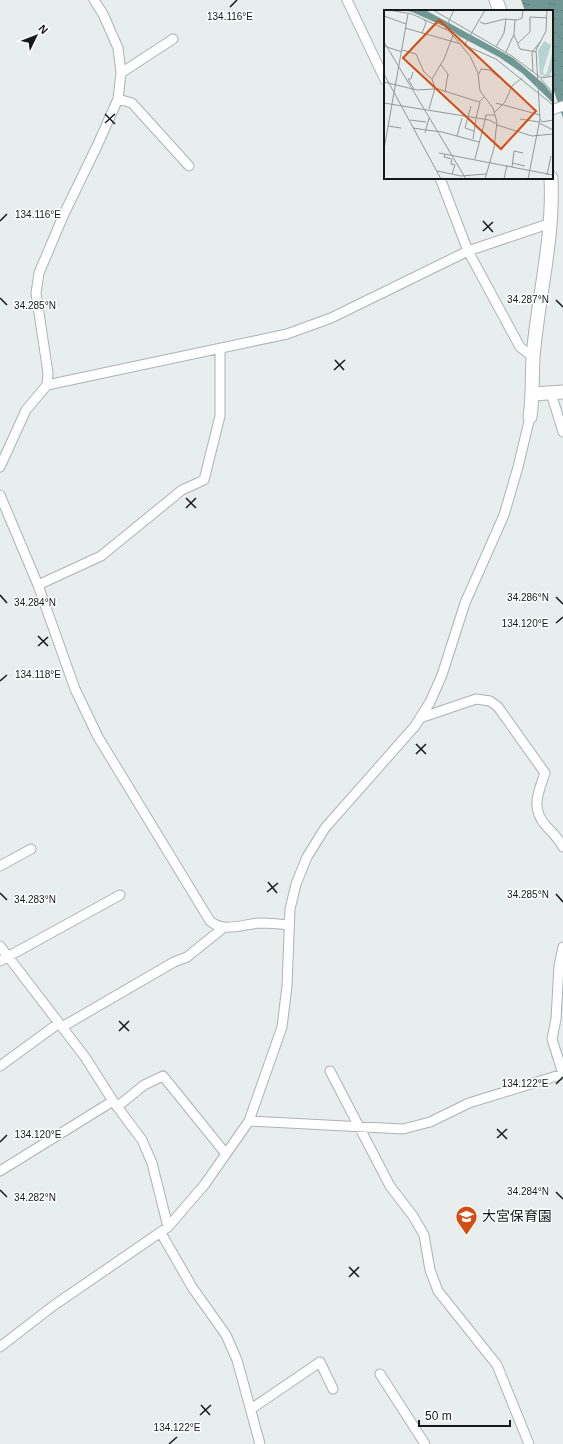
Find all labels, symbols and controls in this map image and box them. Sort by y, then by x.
inset map [384,10,553,179]
text: 134.116°E [207,11,253,22]
north arrow [16,16,56,56]
text: N [36,22,50,36]
text: 134.116°E [15,209,61,220]
text: 34.287°N [507,294,549,305]
text: 34.285°N [14,300,56,311]
text: 34.286°N [507,592,549,603]
text: 34.284°N [14,597,56,608]
text: 134.120°E [502,618,549,629]
text: 134.118°E [15,669,61,680]
text: 34.285°N [507,889,549,900]
text: 34.283°N [14,894,56,905]
text: 134.122°E [502,1078,549,1089]
text: 134.120°E [15,1129,62,1140]
text: 34.284°N [507,1186,549,1197]
text: 34.282°N [14,1192,56,1203]
school or university icon: 大宮保育園 [454,1203,480,1236]
place label: 大宮保育園 [482,1208,552,1224]
scale bar [419,1402,510,1428]
text: 50 m [425,1409,452,1423]
text: 134.122°E [154,1422,201,1433]

